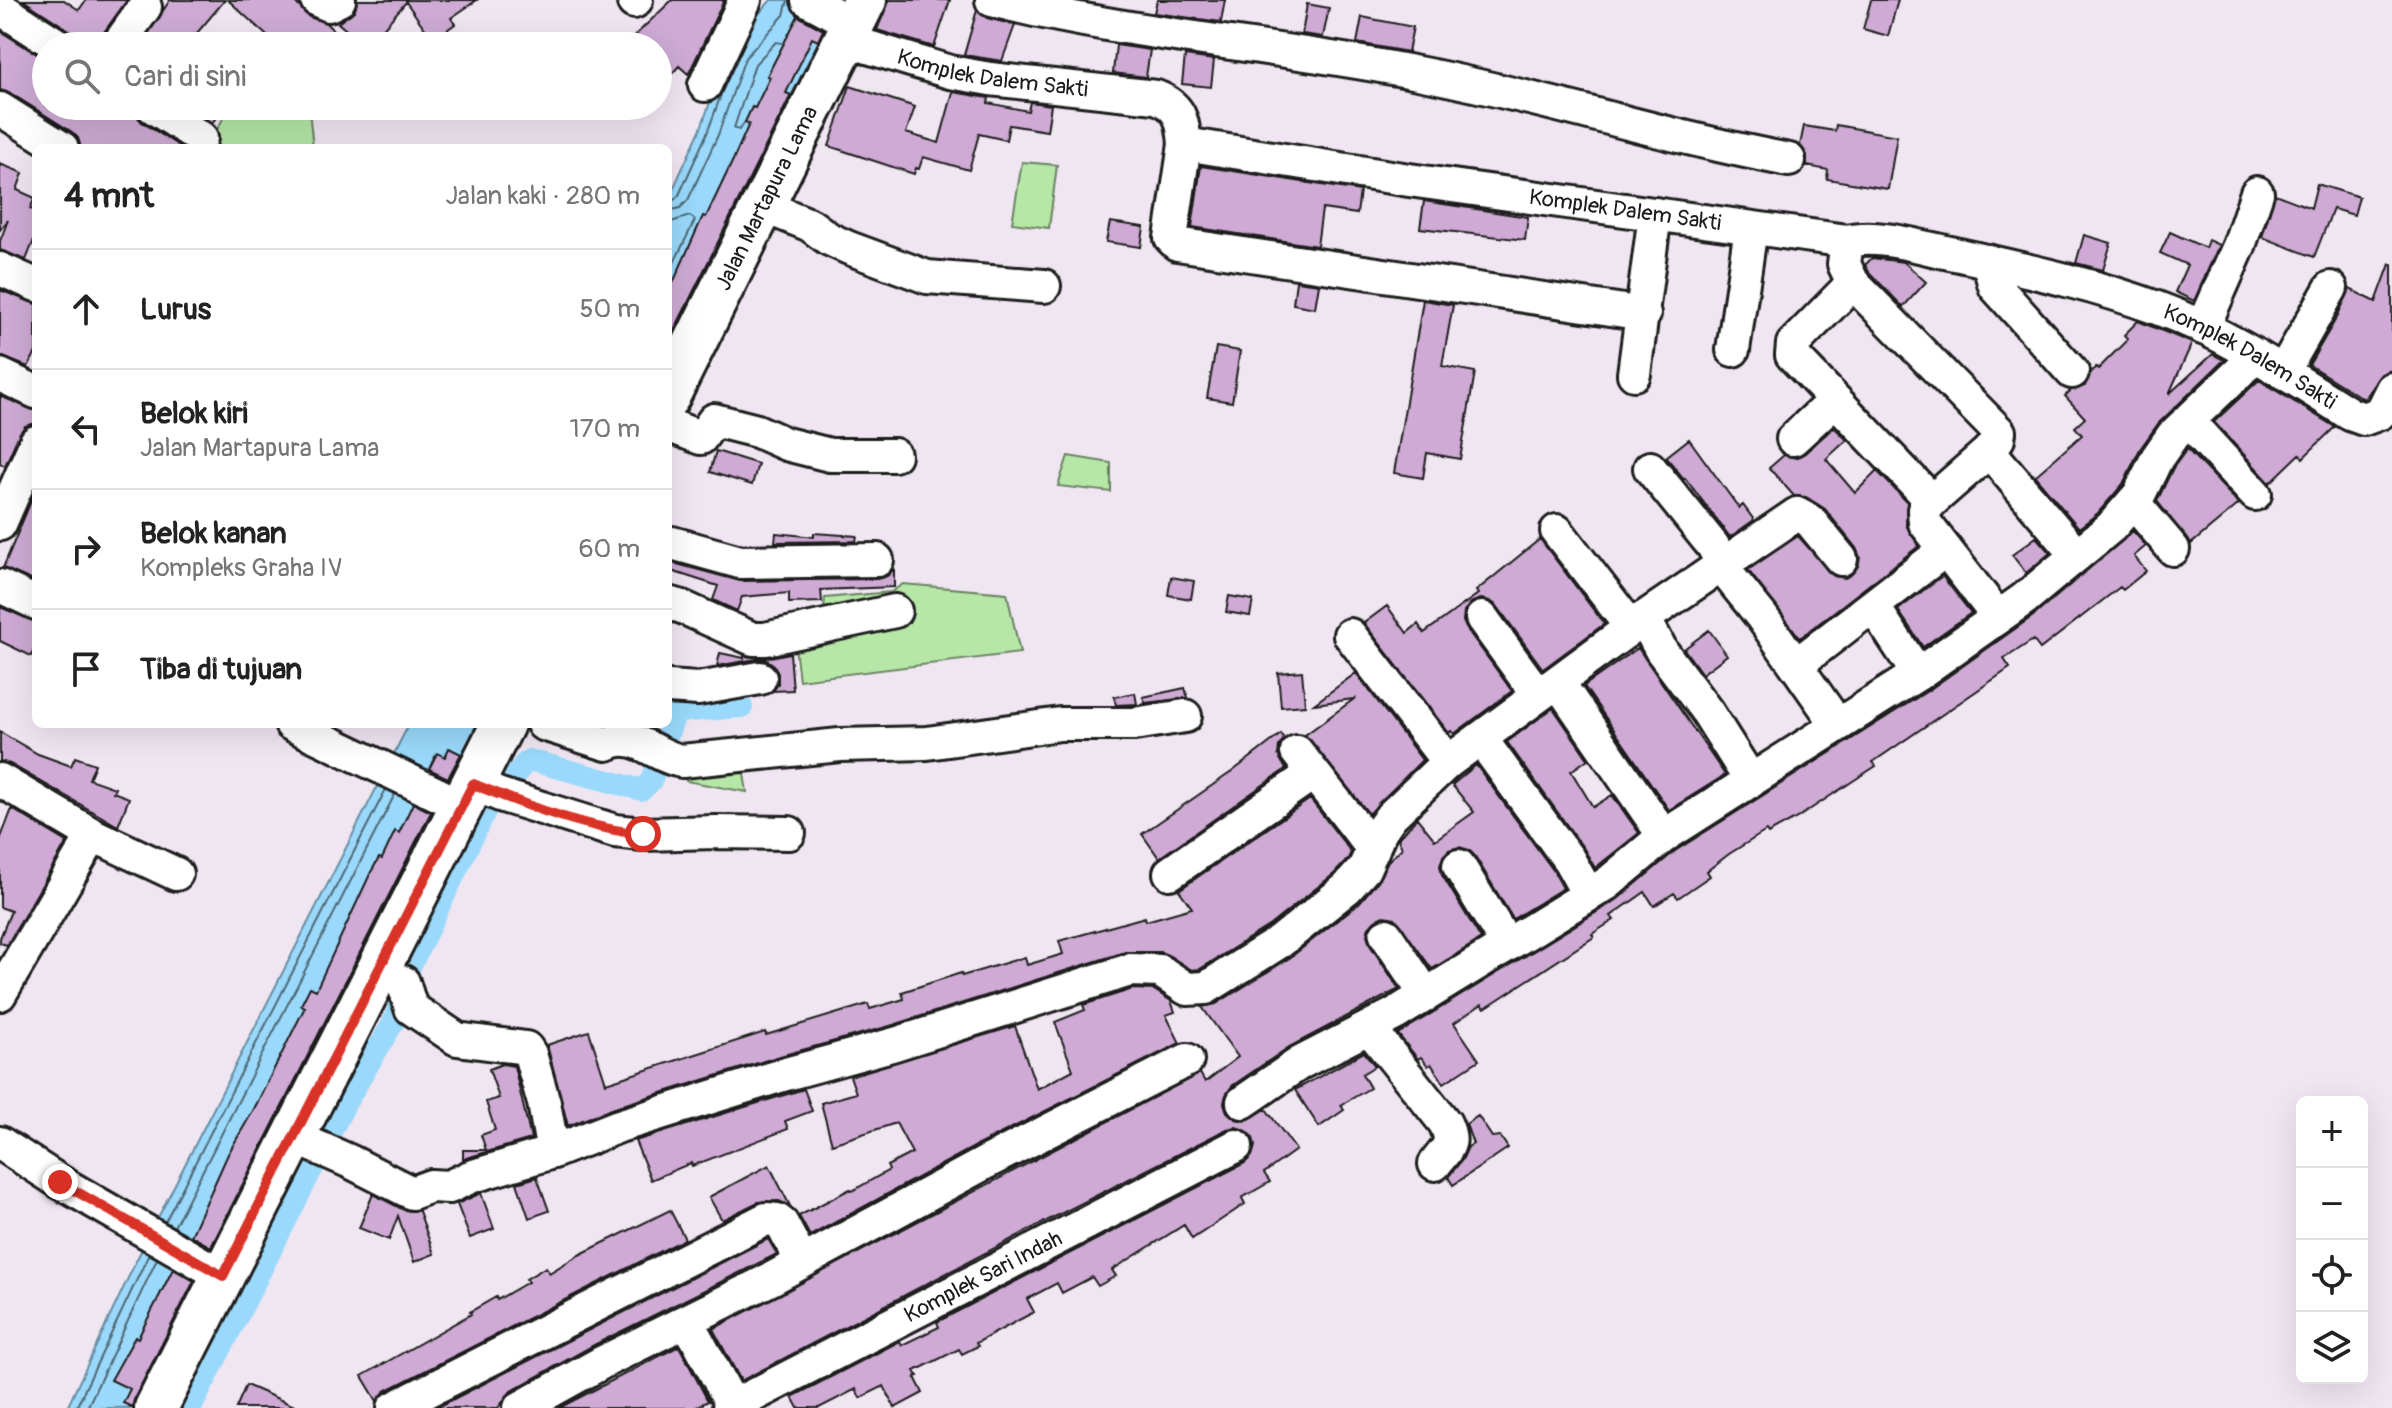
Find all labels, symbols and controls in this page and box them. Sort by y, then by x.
search box [32,32,672,120]
street label: Komplek Dalem Sakti [894,43,1090,104]
icon: search [60,54,104,98]
text: Cari di sini [124,58,246,95]
street label: Jalan Martapura Lama [709,101,824,295]
text: 4 mnt [64,175,154,218]
text: Jalan kaki · 280 m [445,180,640,212]
street label: Komplek Dalem Sakti [1527,183,1723,237]
icon: ahead [64,287,108,331]
text: Lurus [140,291,211,328]
text: 50 m [579,293,640,325]
street label: Komplek Dalem Sakti [2160,298,2342,416]
text: Belok kiri [140,395,248,432]
icon: left [64,407,108,451]
text: 170 m [570,413,640,445]
text: Jalan Martapura Lama [140,432,379,464]
text: Belok kanan [140,515,287,552]
icon: right [64,527,108,571]
text: 60 m [578,533,640,565]
text: Kompleks Graha IV [140,552,343,584]
icon: arrive [64,647,108,691]
text: Tiba di tujuan [140,651,302,688]
route start [625,816,661,852]
map controls [2296,1096,2368,1384]
button: + [2296,1096,2368,1168]
route end [42,1164,78,1200]
button: − [2296,1168,2368,1240]
street label: Komplek Sari Indah [899,1224,1067,1329]
button: locate [2296,1240,2368,1312]
button: layers [2296,1312,2368,1384]

